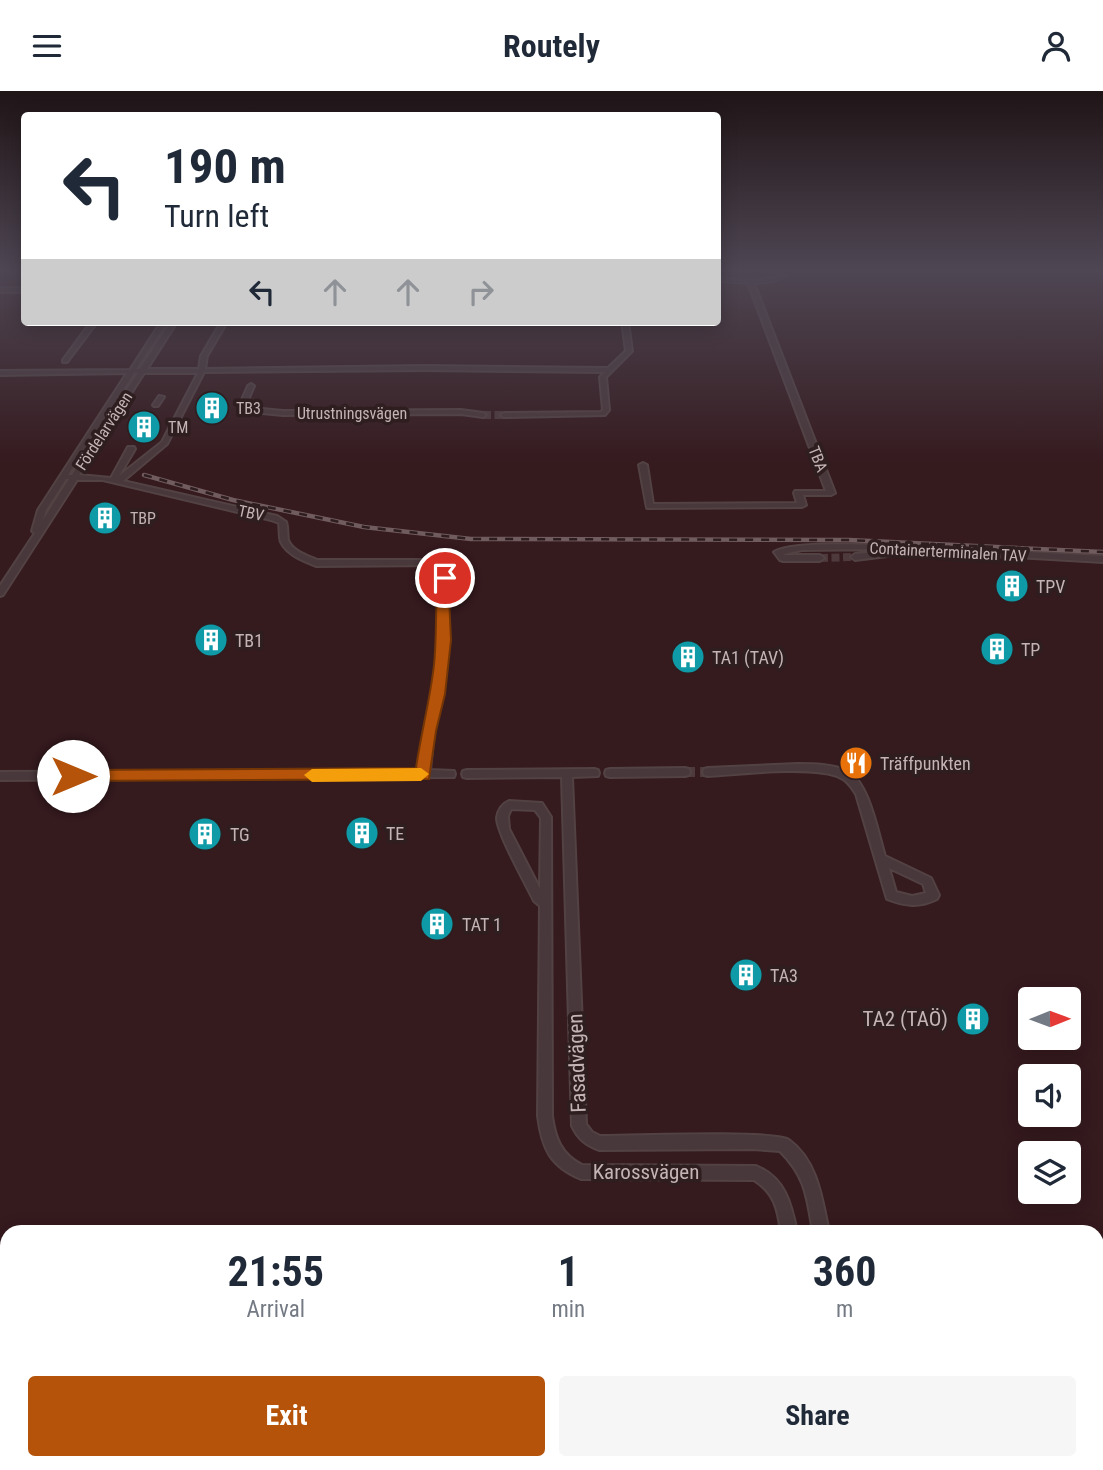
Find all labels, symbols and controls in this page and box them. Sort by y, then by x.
icon: menu [28,27,66,65]
text: Routely [503,27,600,65]
icon: person [1037,27,1075,65]
text: 190 m [164,138,286,195]
icon: left [49,140,140,231]
text: Turn left [164,197,269,235]
icon: left [243,273,281,311]
icon: ahead [316,273,354,311]
icon: ahead [389,273,427,311]
icon: right [462,273,500,311]
street label: Fördelarvägen [72,388,136,474]
building icon: TB3 [193,389,231,427]
place label: TB3 [236,399,261,418]
street label: Utrustningsvägen [297,404,407,423]
building icon: TM [125,408,163,446]
place label: TM [168,418,188,437]
street label: TBA [804,443,832,475]
building icon: TBP [86,499,124,537]
street label: TBV [236,501,266,525]
place label: TBP [130,509,156,528]
street label: Containerterminalen TAV [869,538,1027,566]
pin [415,548,475,608]
icon: arrive [426,559,464,597]
building icon: TPV [993,567,1031,605]
place label: TPV [1036,576,1065,597]
building icon: TB1 [192,621,230,659]
place label: TB1 [235,630,263,651]
building icon: TP [978,630,1016,668]
building icon: TA1 (TAV) [669,638,707,676]
place label: TP [1021,639,1040,660]
place label: TA1 (TAV) [712,647,784,669]
position arrow [36,739,110,813]
restaurant icon: Träffpunkten [837,744,875,782]
place label: Träffpunkten [880,753,971,774]
building icon: TE [343,814,381,852]
building icon: TG [186,815,224,853]
place label: TE [386,823,404,844]
place label: TG [230,824,250,845]
building icon: TAT 1 [418,905,456,943]
place label: TAT 1 [462,914,502,935]
building icon: TA3 [727,956,765,994]
place label: TA3 [770,965,798,986]
north arrow [1018,987,1082,1050]
map controls [1018,987,1081,1204]
building icon: TA2 (TAÖ) [954,1000,992,1038]
place label: TA2 (TAÖ) [863,1007,948,1031]
street label: Fasadvägen [563,1013,591,1113]
button: sound [1018,1064,1081,1127]
button: layers [1018,1141,1081,1204]
street label: Karossvägen [593,1160,699,1184]
text: 21:55 [228,1247,324,1296]
text: 1 [558,1247,579,1296]
text: 360 [813,1247,876,1296]
text: Arrival [246,1296,305,1323]
text: min [551,1296,585,1323]
text: m [836,1296,853,1323]
button: Exit [28,1376,545,1456]
button: Share [559,1376,1076,1456]

